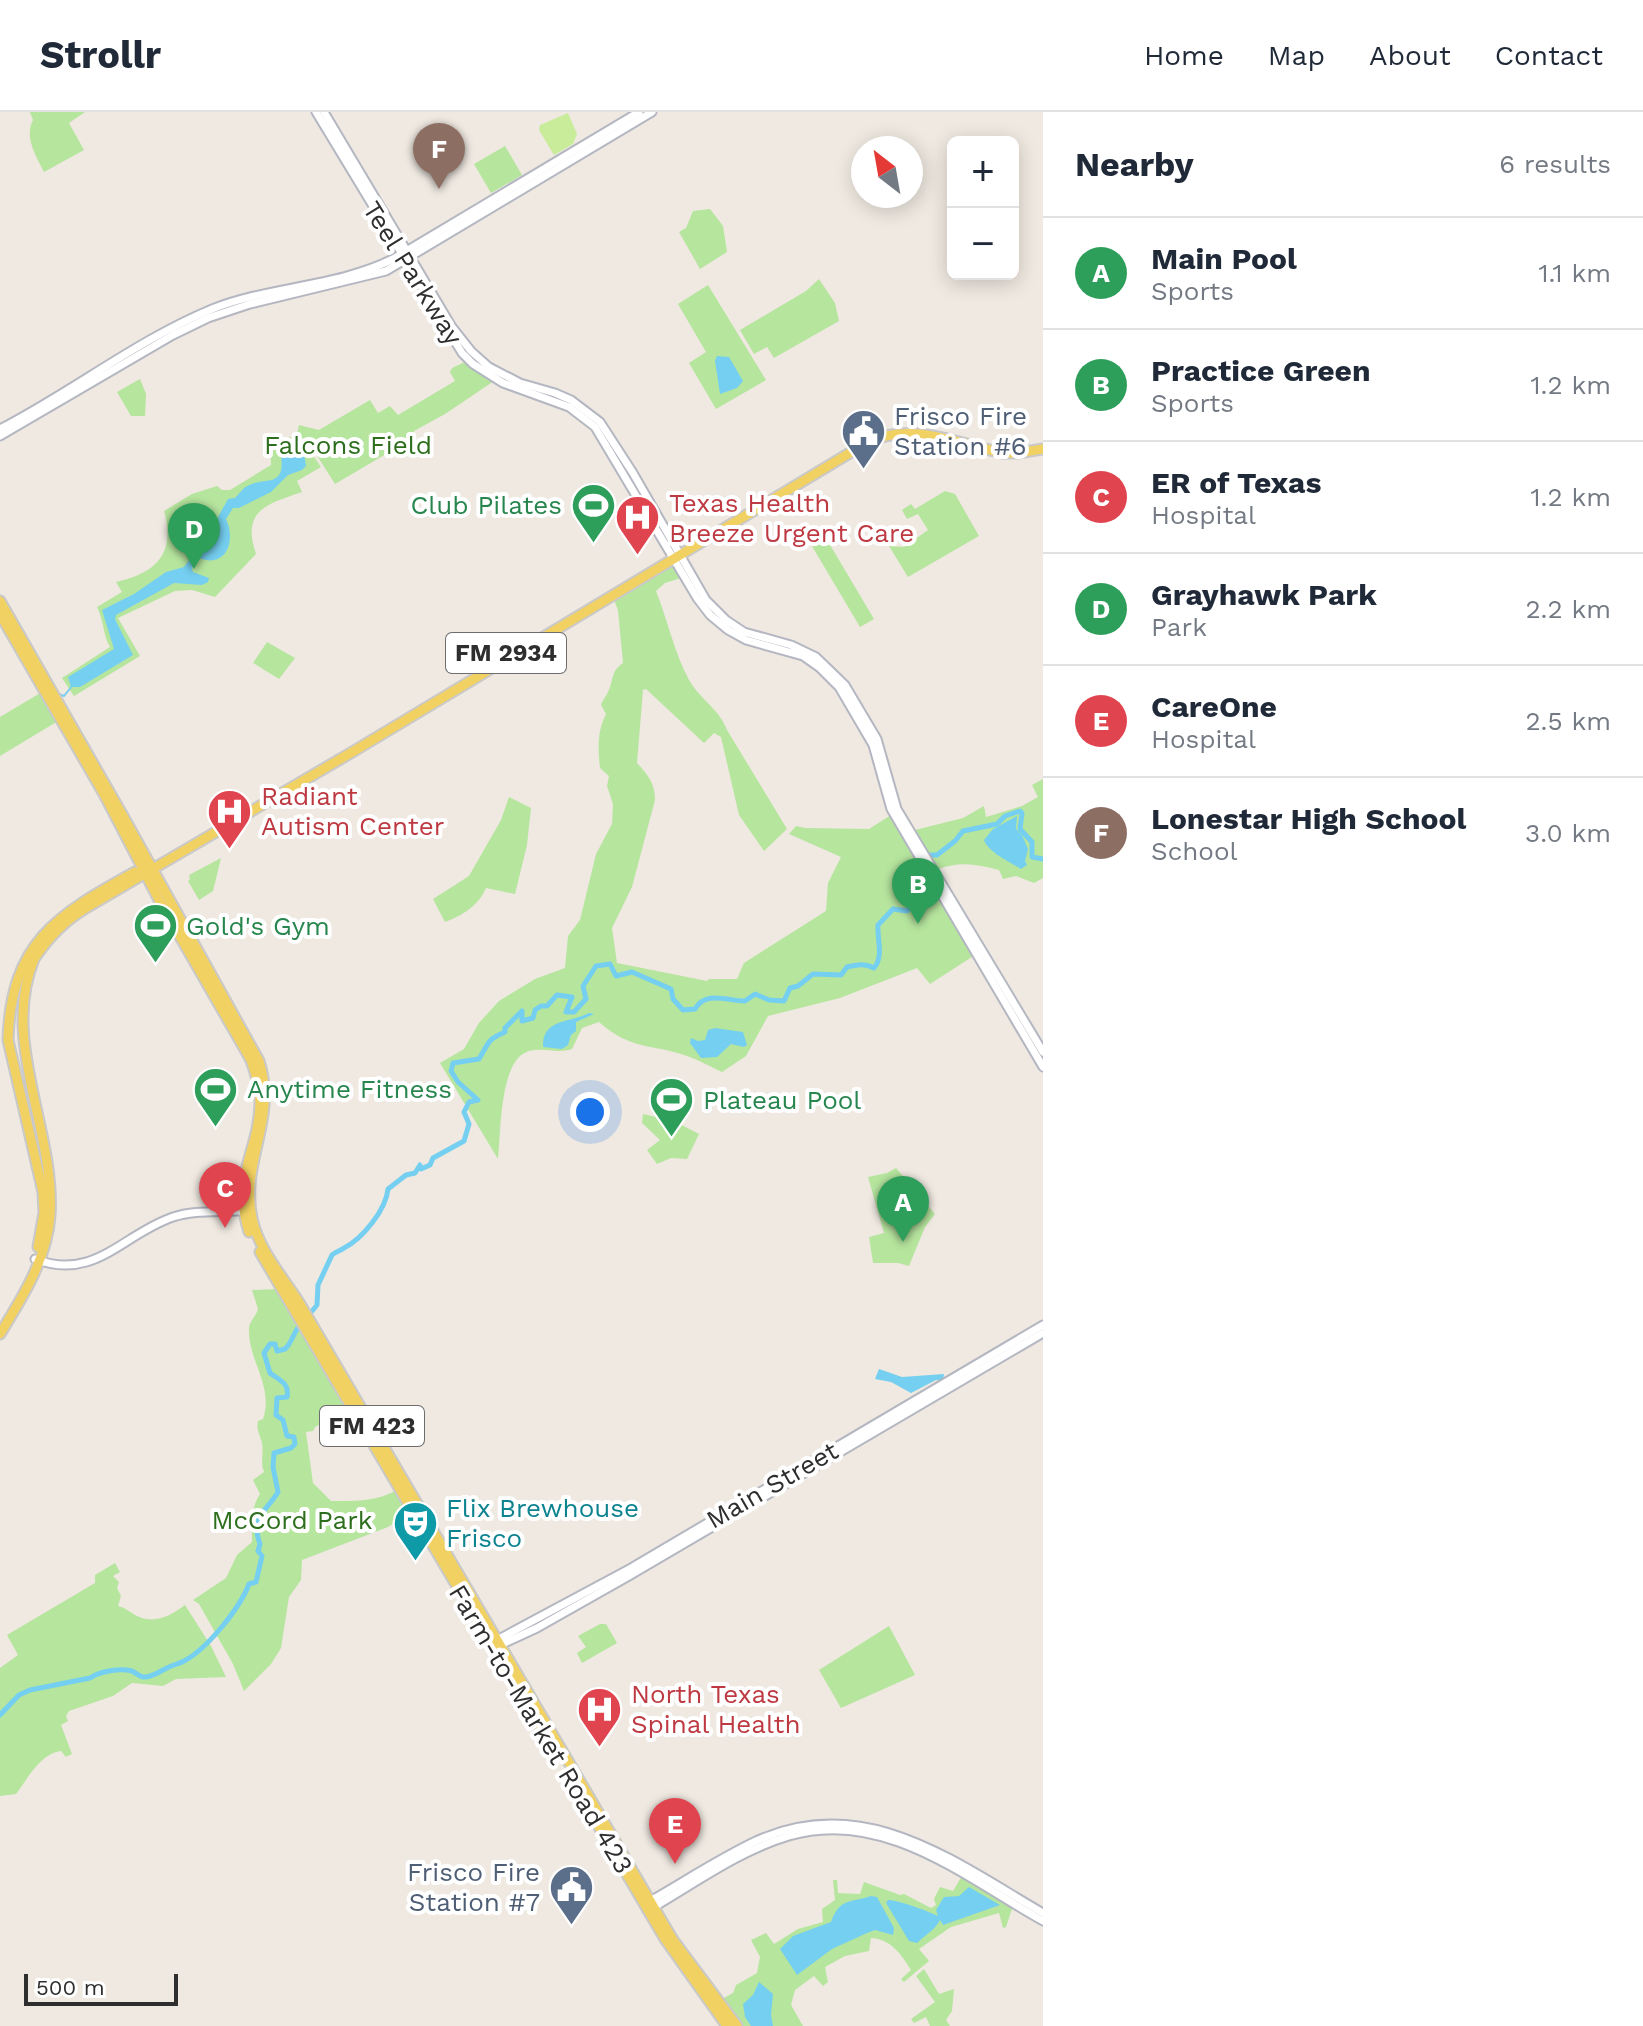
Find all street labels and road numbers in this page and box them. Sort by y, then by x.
street label: Teel Parkway [357,196,469,351]
road number: FM 2934 [446,633,566,673]
road number: FM 423 [320,1406,424,1446]
street label: Main Street [701,1435,843,1535]
street label: Farm-to-Market Road 423 [443,1579,639,1879]

